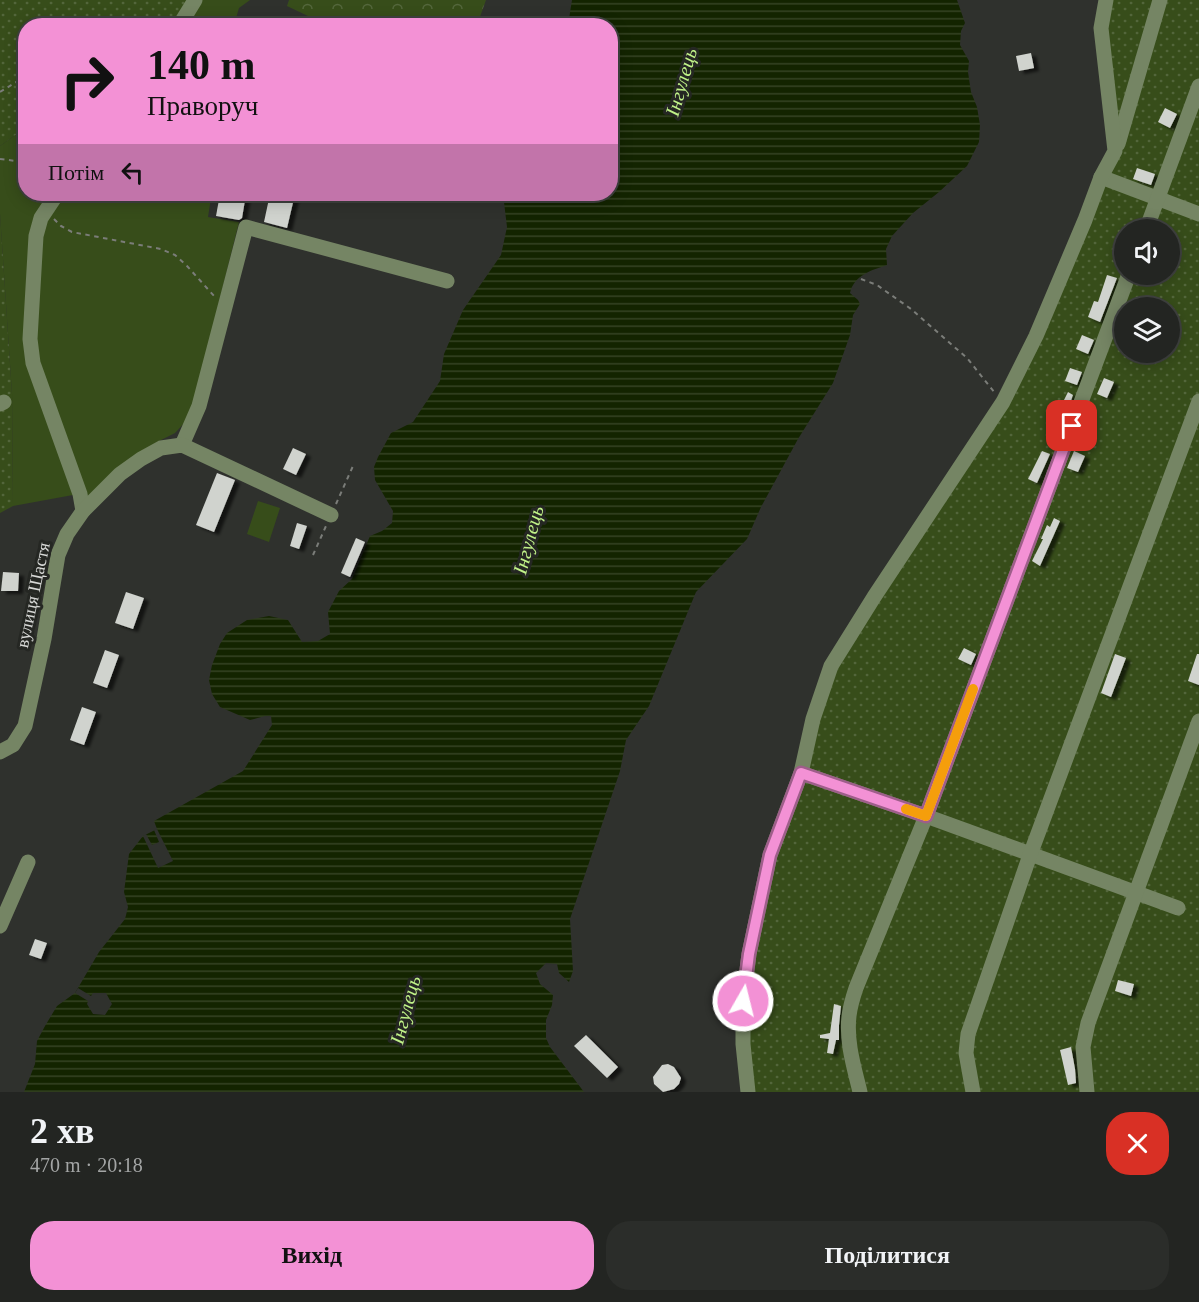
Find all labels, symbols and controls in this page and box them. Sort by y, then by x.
icon: right [48,42,126,120]
text: 140 m [147,42,256,88]
water label: Інгулець [661,45,702,120]
text: Праворуч [147,91,258,121]
icon: left [116,156,149,189]
text: Потім [48,160,104,185]
map controls [1114,219,1180,363]
button: sound [1114,219,1180,285]
button: layers [1114,297,1180,363]
pin [1046,400,1097,451]
icon: arrive [1055,409,1088,442]
water label: Інгулець [508,503,549,578]
street label: вулиця Щастя [12,541,54,649]
position arrow [711,969,775,1033]
water label: Інгулець [385,973,426,1048]
text: 2 хв [30,1111,94,1151]
button: close [1106,1112,1169,1175]
text: 470 m · 20:18 [30,1154,143,1176]
button: Вихід [30,1221,594,1290]
button: Поділитися [606,1221,1169,1290]

